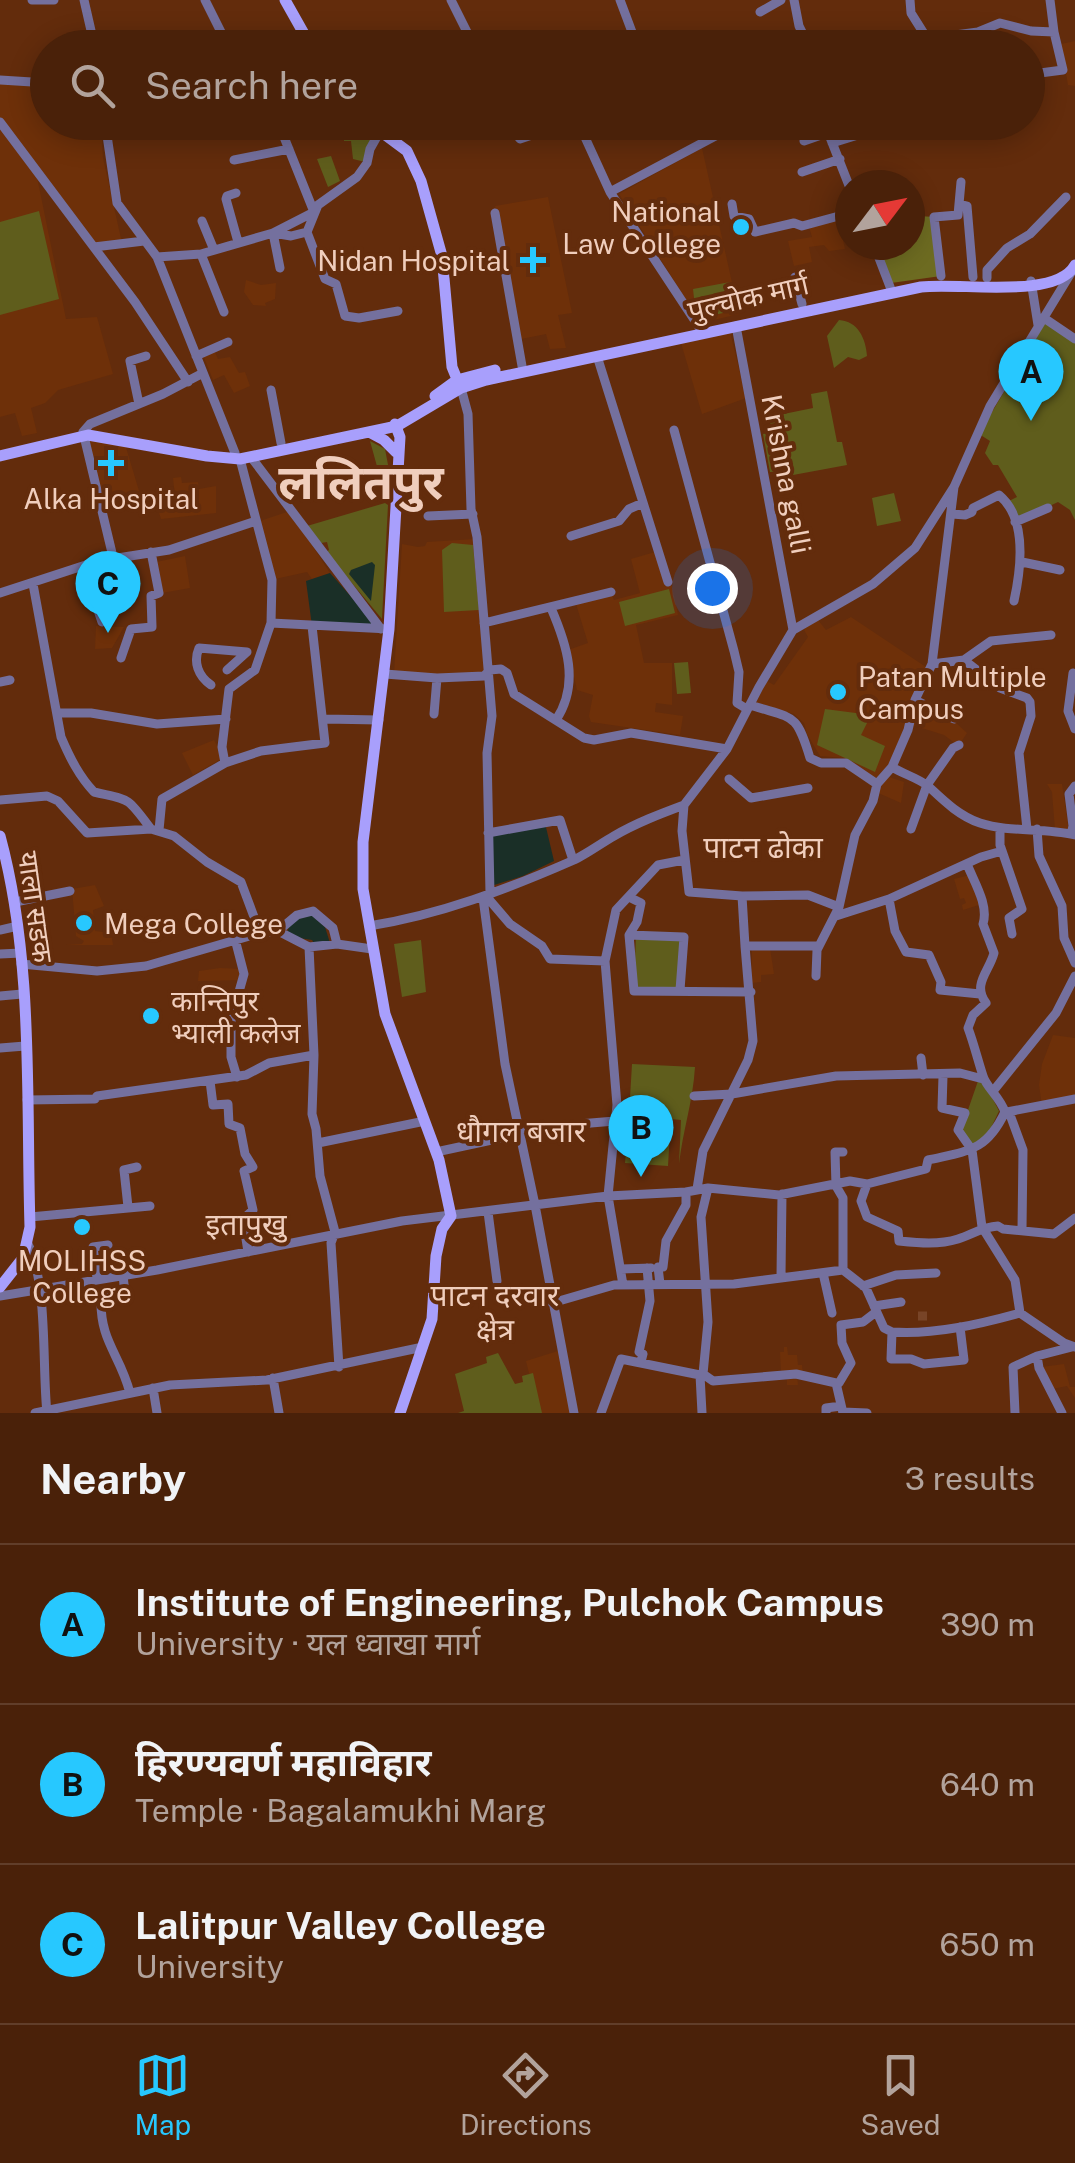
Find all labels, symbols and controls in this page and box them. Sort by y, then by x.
search box [30,30,1045,140]
icon: search [65,58,120,113]
text: Search here [145,63,358,108]
north arrow [835,170,925,260]
place label: National Law College [562,195,721,260]
marker: National Law College [730,216,752,238]
place label: Nidan Hospital [317,244,510,277]
marker: Nidan Hospital [520,247,546,273]
street label: पुल्चोक मार्ग [684,267,813,329]
pin: A [998,338,1064,421]
street label: Krishna galli [755,392,819,556]
marker: Alka Hospital [98,450,124,476]
district label: ललितपुर [278,453,445,512]
place label: Alka Hospital [23,482,199,515]
pin: C [76,550,140,633]
your location [687,563,738,614]
place label: Patan Multiple Campus [858,660,1047,725]
marker: Patan Multiple Campus [827,681,849,703]
district label: पाटन ढोका [703,829,824,865]
street label: याला सडक [12,849,60,965]
place label: Mega College [104,907,283,940]
marker: Mega College [73,912,95,934]
place label: कान्तिपुर भ्याली कलेज [171,984,302,1049]
marker: कान्तिपुर भ्याली कलेज [140,1005,162,1027]
pin: B [608,1094,674,1177]
district label: धौगल बजार [456,1113,587,1149]
district label: इतापुखु [205,1206,288,1243]
marker: MOLIHSS College [71,1216,93,1238]
place label: MOLIHSS College [18,1244,146,1309]
district label: पाटन दरवार क्षेत्र [431,1277,560,1347]
text: Nearby [40,1454,186,1503]
text: 3 results [905,1460,1035,1497]
text: Institute of Engineering, Pulchok Campus [135,1580,884,1625]
text: A [61,1606,84,1643]
text: 390 m [940,1606,1035,1643]
text: University · यल ध्वाखा मार्ग [135,1625,480,1662]
text: हिरण्यवर्ण महाविहार [135,1740,431,1785]
text: B [62,1766,83,1803]
text: 640 m [940,1766,1035,1803]
text: Temple · Bagalamukhi Marg [135,1792,546,1829]
text: Lalitpur Valley College [135,1903,546,1948]
text: C [61,1926,84,1963]
text: 650 m [940,1926,1035,1963]
text: University [135,1948,284,1985]
tab: Map [134,2048,191,2141]
tab: Directions [460,2048,592,2141]
tab: Saved [860,2048,941,2141]

